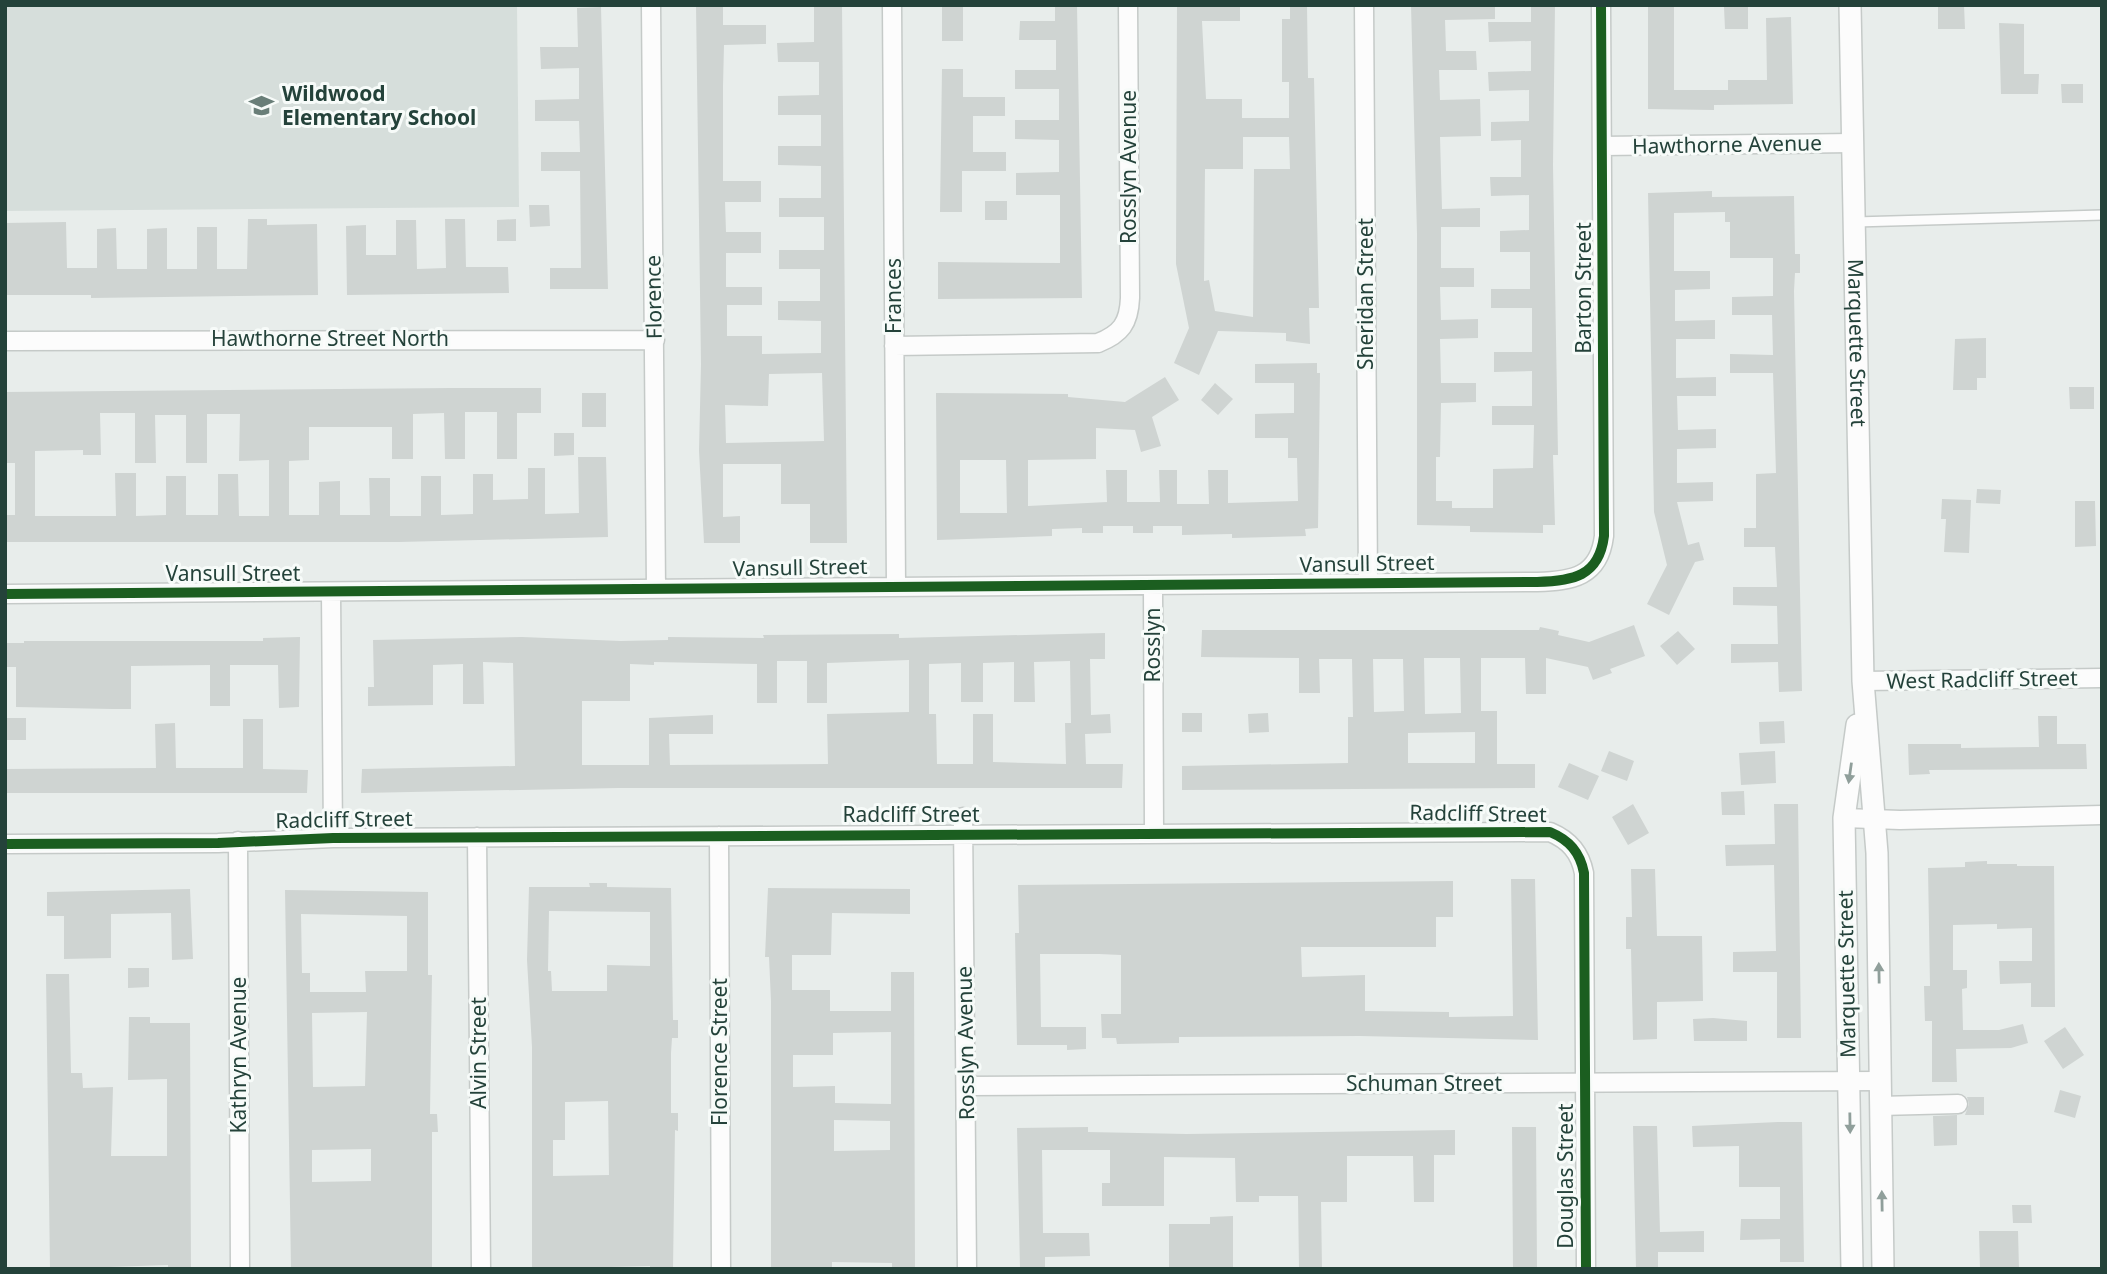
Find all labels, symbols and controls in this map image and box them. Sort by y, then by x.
place label: Wildwood Elementary School [282,79,476,131]
street label: Rosslyn Avenue [1114,90,1142,244]
school or university icon: Wildwood Elementary School [248,92,276,120]
street label: Hawthorne Avenue [1632,128,1822,160]
street label: Sheridan Street [1351,217,1379,370]
street label: Barton Street [1569,222,1597,354]
street label: Florence [638,255,668,339]
street label: Frances [879,258,907,334]
street label: Marquette Street [1842,259,1873,428]
street label: Hawthorne Street North [211,324,449,352]
street label: Vansull Street [1299,548,1435,578]
street label: Vansull Street [732,552,868,582]
street label: Vansull Street [166,559,301,587]
street label: Rosslyn [1138,608,1166,683]
street label: West Radcliff Street [1886,663,2078,695]
one-way arrow [1844,762,1855,784]
street label: Radcliff Street [1409,798,1547,828]
street label: Radcliff Street [842,800,980,828]
street label: Radcliff Street [275,804,413,834]
street label: Marquette Street [1831,889,1861,1058]
one-way arrow [1873,962,1885,984]
street label: Rosslyn Avenue [950,966,980,1120]
street label: Kathryn Avenue [224,977,252,1133]
street label: Florence Street [705,978,733,1126]
street label: Alvin Street [464,997,492,1109]
street label: Schuman Street [1346,1069,1502,1097]
street label: Douglas Street [1551,1103,1579,1249]
one-way arrow [1844,1112,1855,1134]
one-way arrow [1876,1189,1888,1211]

